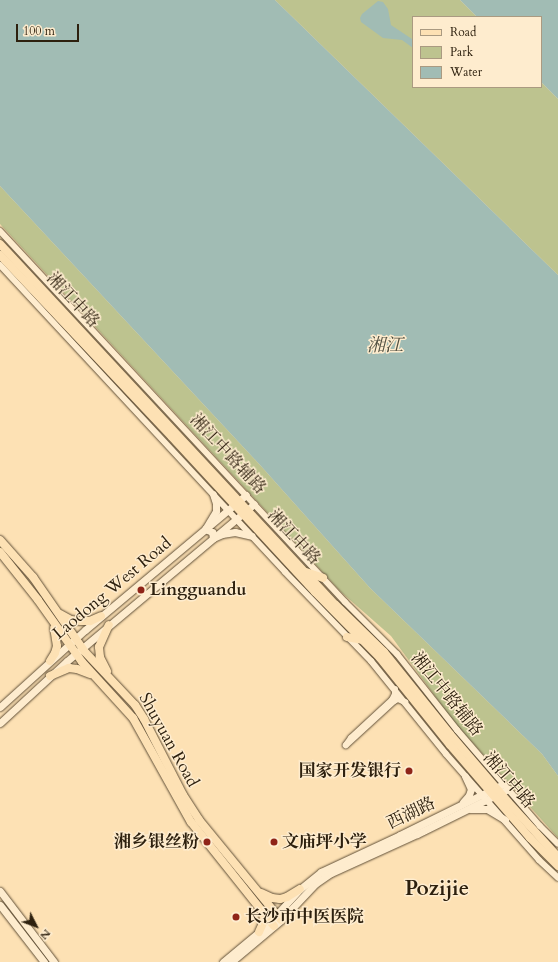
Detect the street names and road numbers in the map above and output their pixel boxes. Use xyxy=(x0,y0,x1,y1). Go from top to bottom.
street label: 湘江中路 xyxy=(42,268,104,332)
street label: 湘江中路辅路 xyxy=(186,410,270,498)
street label: 湘江中路 xyxy=(263,505,325,569)
street label: Laodong West Road xyxy=(49,533,175,643)
street label: 湘江中路辅路 xyxy=(407,648,487,740)
street label: Shuyuan Road xyxy=(135,689,203,791)
street label: 湘江中路 xyxy=(479,748,539,812)
street label: 西湖路 xyxy=(384,793,438,833)

